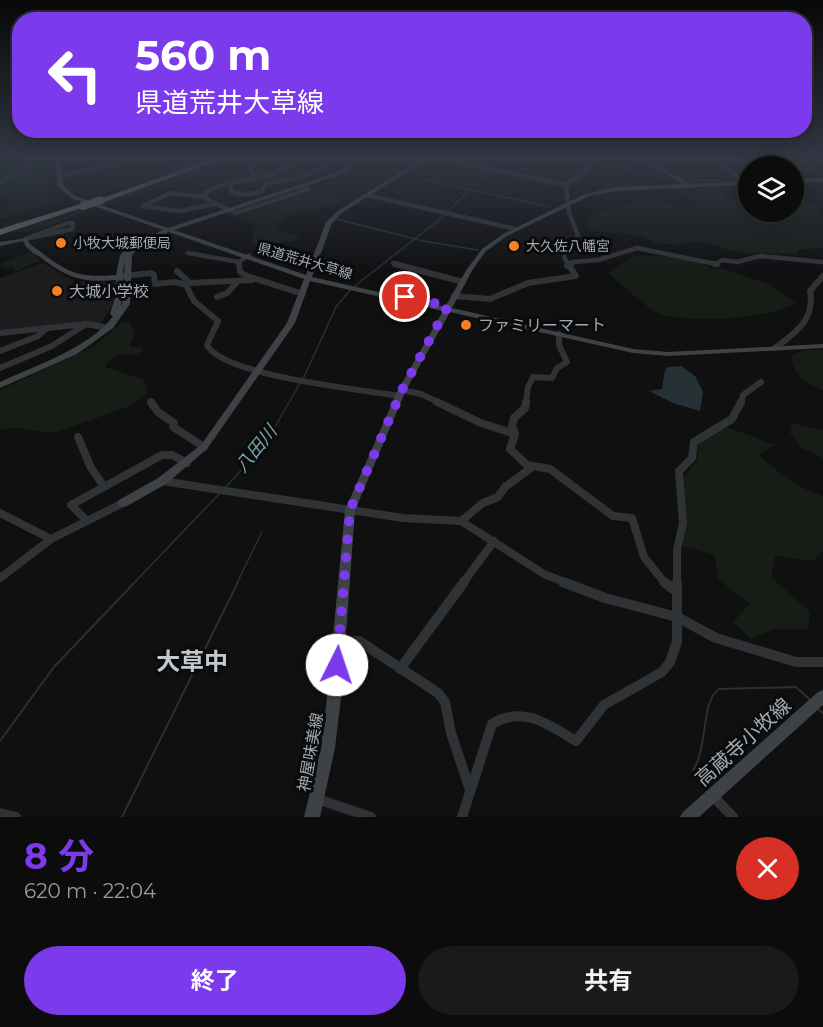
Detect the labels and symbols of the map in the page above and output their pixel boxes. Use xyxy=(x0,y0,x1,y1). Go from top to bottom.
place label: 小牧大城郵便局 xyxy=(73,234,171,252)
marker: 小牧大城郵便局 xyxy=(54,236,68,250)
place label: 大久佐八幡宮 xyxy=(526,237,610,255)
street label: 県道荒井大草線 xyxy=(255,239,355,283)
marker: 大久佐八幡宮 xyxy=(507,239,521,253)
pin xyxy=(379,271,430,322)
place label: 大城小学校 xyxy=(69,282,149,301)
marker: 大城小学校 xyxy=(50,284,64,298)
place label: ファミリーマート xyxy=(478,316,606,335)
marker: ファミリーマート xyxy=(459,318,473,332)
water label: 八田川 xyxy=(230,420,283,477)
position arrow xyxy=(305,633,369,697)
district label: 大草中 xyxy=(156,647,228,676)
street label: 高蔵寺小牧線 xyxy=(690,693,796,791)
street label: 神屋味美線 xyxy=(294,711,327,793)

